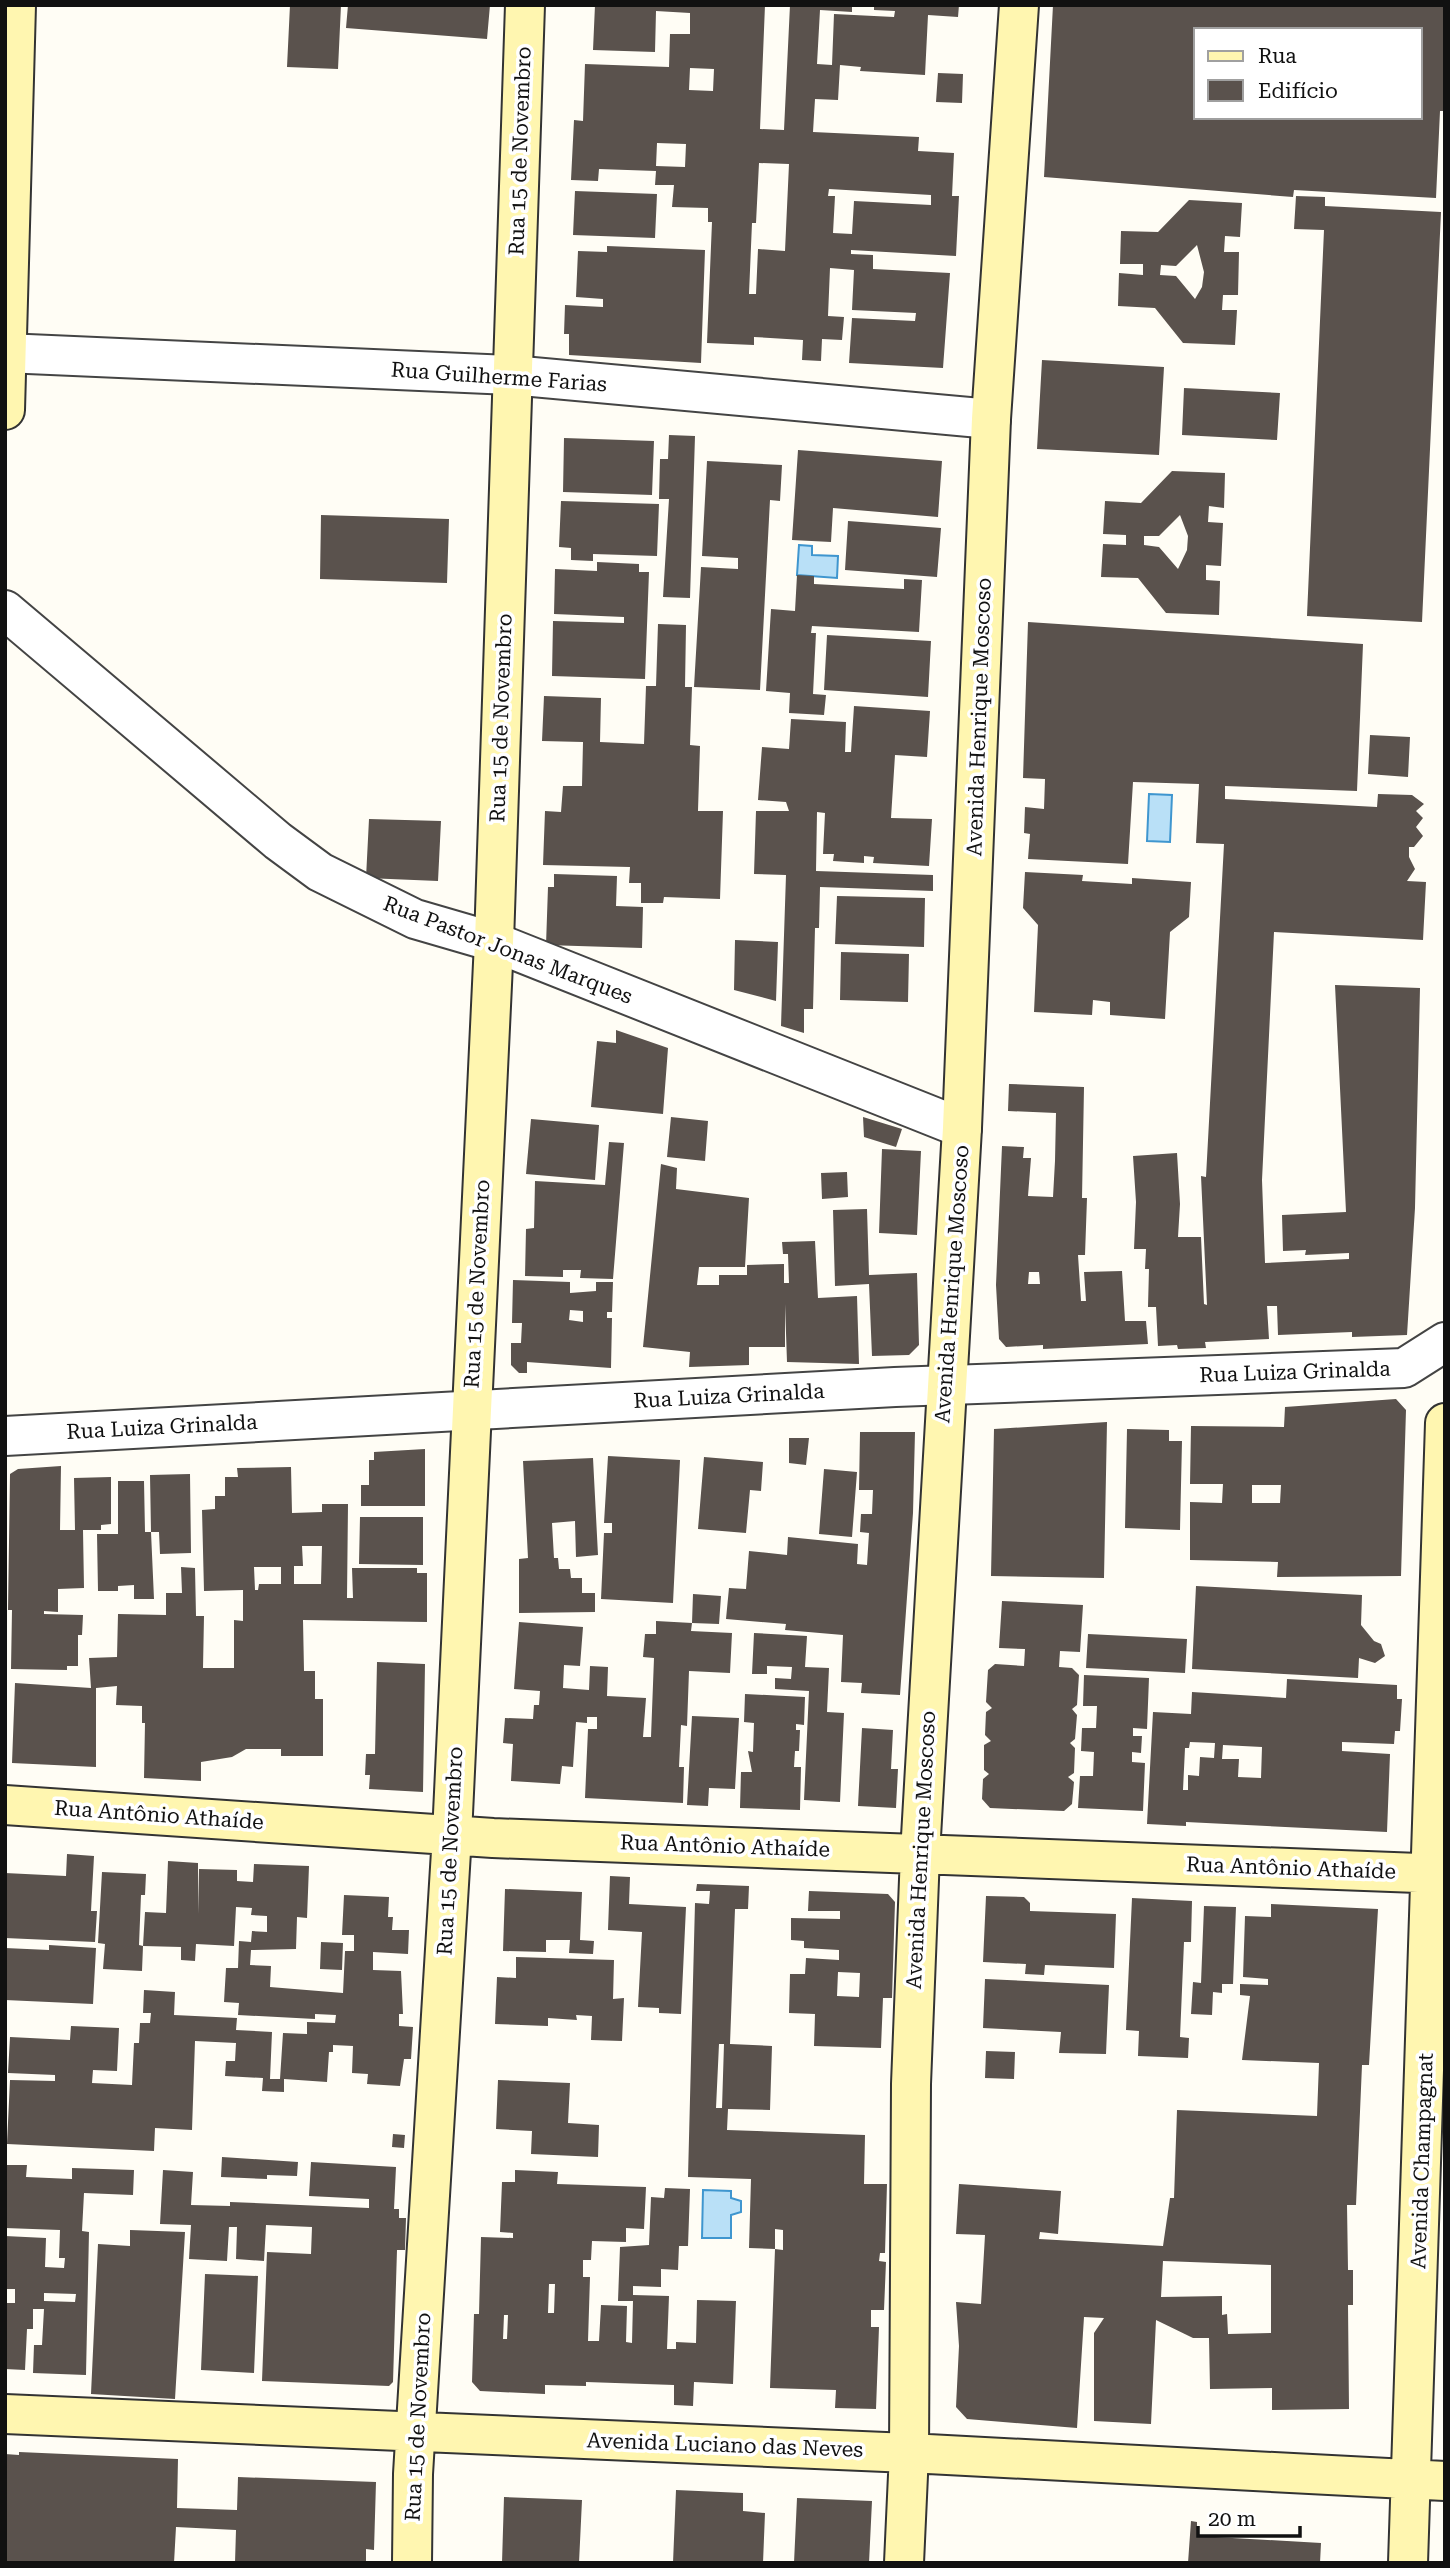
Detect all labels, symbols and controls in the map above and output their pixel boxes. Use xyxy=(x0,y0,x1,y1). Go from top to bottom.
legend xyxy=(1194,28,1422,119)
text: Rua xyxy=(1258,44,1297,68)
street label: Rua 15 de Novembro xyxy=(504,46,536,256)
text: Edifício xyxy=(1258,79,1338,103)
street label: Rua Guilherme Farias xyxy=(390,357,608,397)
street label: Avenida Henrique Moscoso xyxy=(962,577,996,857)
street label: Rua 15 de Novembro xyxy=(485,613,517,823)
street label: Rua Pastor Jonas Marques xyxy=(380,891,636,1009)
street label: Avenida Henrique Moscoso xyxy=(930,1144,974,1424)
street label: Rua 15 de Novembro xyxy=(460,1179,494,1389)
street label: Rua Luiza Grinalda xyxy=(1199,1357,1392,1387)
street label: Rua Luiza Grinalda xyxy=(633,1379,826,1413)
street label: Rua Luiza Grinalda xyxy=(66,1410,259,1444)
street label: Avenida Henrique Moscoso xyxy=(902,1710,940,1990)
street label: Rua 15 de Novembro xyxy=(433,1746,467,1956)
street label: Rua Antônio Athaíde xyxy=(53,1796,265,1834)
street label: Rua Antônio Athaíde xyxy=(620,1830,830,1862)
street label: Rua Antônio Athaíde xyxy=(1186,1852,1396,1884)
street label: Avenida Champagnat xyxy=(1406,2052,1438,2269)
street label: Rua 15 de Novembro xyxy=(401,2312,435,2522)
street label: Avenida Luciano das Neves xyxy=(586,2428,864,2462)
scale bar xyxy=(1198,2494,1300,2538)
text: 20 m xyxy=(1208,2507,1256,2531)

